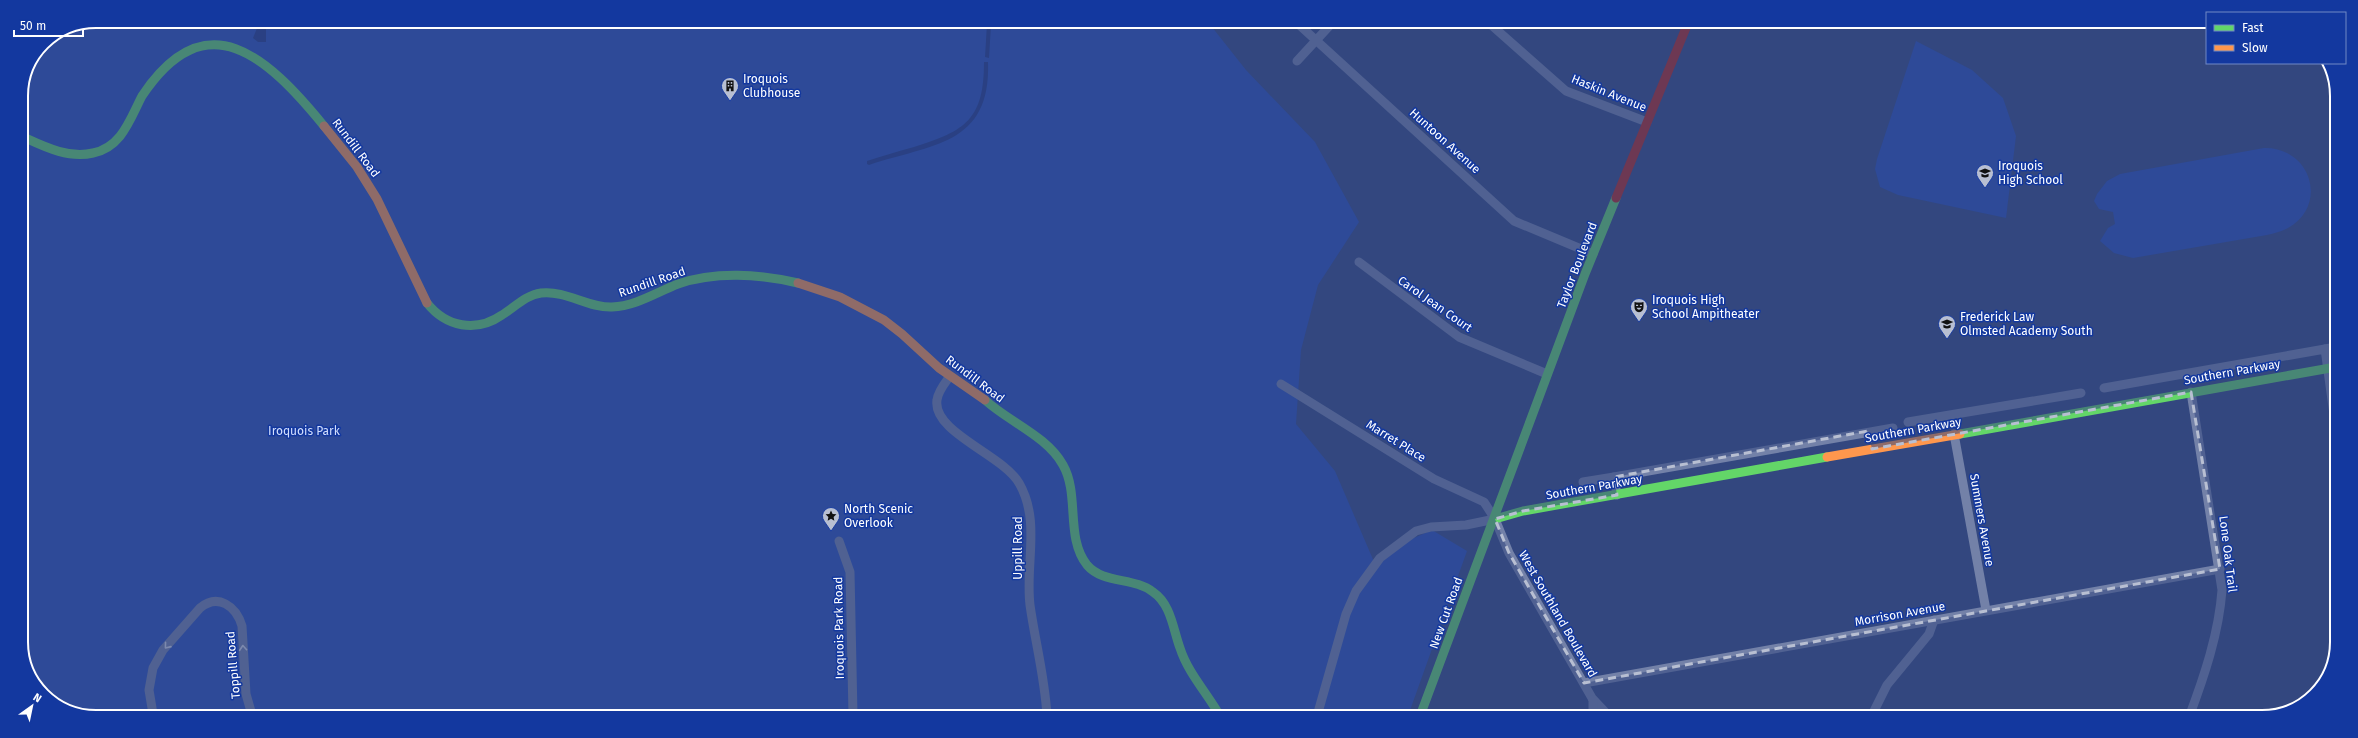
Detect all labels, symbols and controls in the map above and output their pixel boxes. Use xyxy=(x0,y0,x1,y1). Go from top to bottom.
scale bar xyxy=(14,12,83,38)
legend xyxy=(2206,12,2346,64)
text: 50 m xyxy=(20,19,46,33)
text: Fast xyxy=(2242,21,2264,35)
text: Slow xyxy=(2242,41,2268,55)
place label: Iroquois Clubhouse xyxy=(743,72,800,100)
street label: Haskin Avenue xyxy=(1569,72,1649,114)
building icon: Iroquois Clubhouse xyxy=(720,76,740,101)
street label: Huntoon Avenue xyxy=(1407,106,1483,176)
street label: Rundill Road xyxy=(329,116,383,180)
place label: Iroquois High School xyxy=(1998,159,2063,187)
school or university icon: Iroquois High School xyxy=(1975,163,1995,188)
street label: Taylor Boulevard xyxy=(1554,220,1600,310)
street label: Rundill Road xyxy=(617,264,687,300)
street label: Carol Jean Court xyxy=(1395,273,1475,335)
place label: Iroquois High School Ampitheater xyxy=(1652,293,1760,321)
theatre icon: Iroquois High School Ampitheater xyxy=(1629,297,1649,322)
place label: Frederick Law Olmsted Academy South xyxy=(1960,310,2093,338)
school or university icon: Frederick Law Olmsted Academy South xyxy=(1937,314,1957,339)
street label: Rundill Road xyxy=(943,352,1007,406)
street label: Southern Parkway xyxy=(2183,357,2281,387)
street label: Southern Parkway xyxy=(1864,415,1962,445)
street label: Marret Place xyxy=(1364,417,1428,465)
park label: Iroquois Park xyxy=(268,424,341,438)
street label: Southern Parkway xyxy=(1545,472,1643,502)
street label: Summers Avenue xyxy=(1967,473,1997,567)
place label: North Scenic Overlook xyxy=(844,502,913,530)
place icon: North Scenic Overlook xyxy=(821,506,841,531)
street label: Lone Oak Trail xyxy=(2216,515,2240,594)
street label: Uppill Road xyxy=(1011,516,1025,580)
street label: West Southland Boulevard xyxy=(1516,548,1600,680)
street label: New Cut Road xyxy=(1427,575,1465,651)
street label: Iroquois Park Road xyxy=(831,577,847,679)
street label: Morrison Avenue xyxy=(1854,599,1946,629)
street label: Toppill Road xyxy=(223,630,243,700)
one-way arrow xyxy=(164,641,171,648)
one-way arrow xyxy=(239,645,248,652)
north arrow xyxy=(12,686,52,726)
text: N xyxy=(31,691,44,705)

